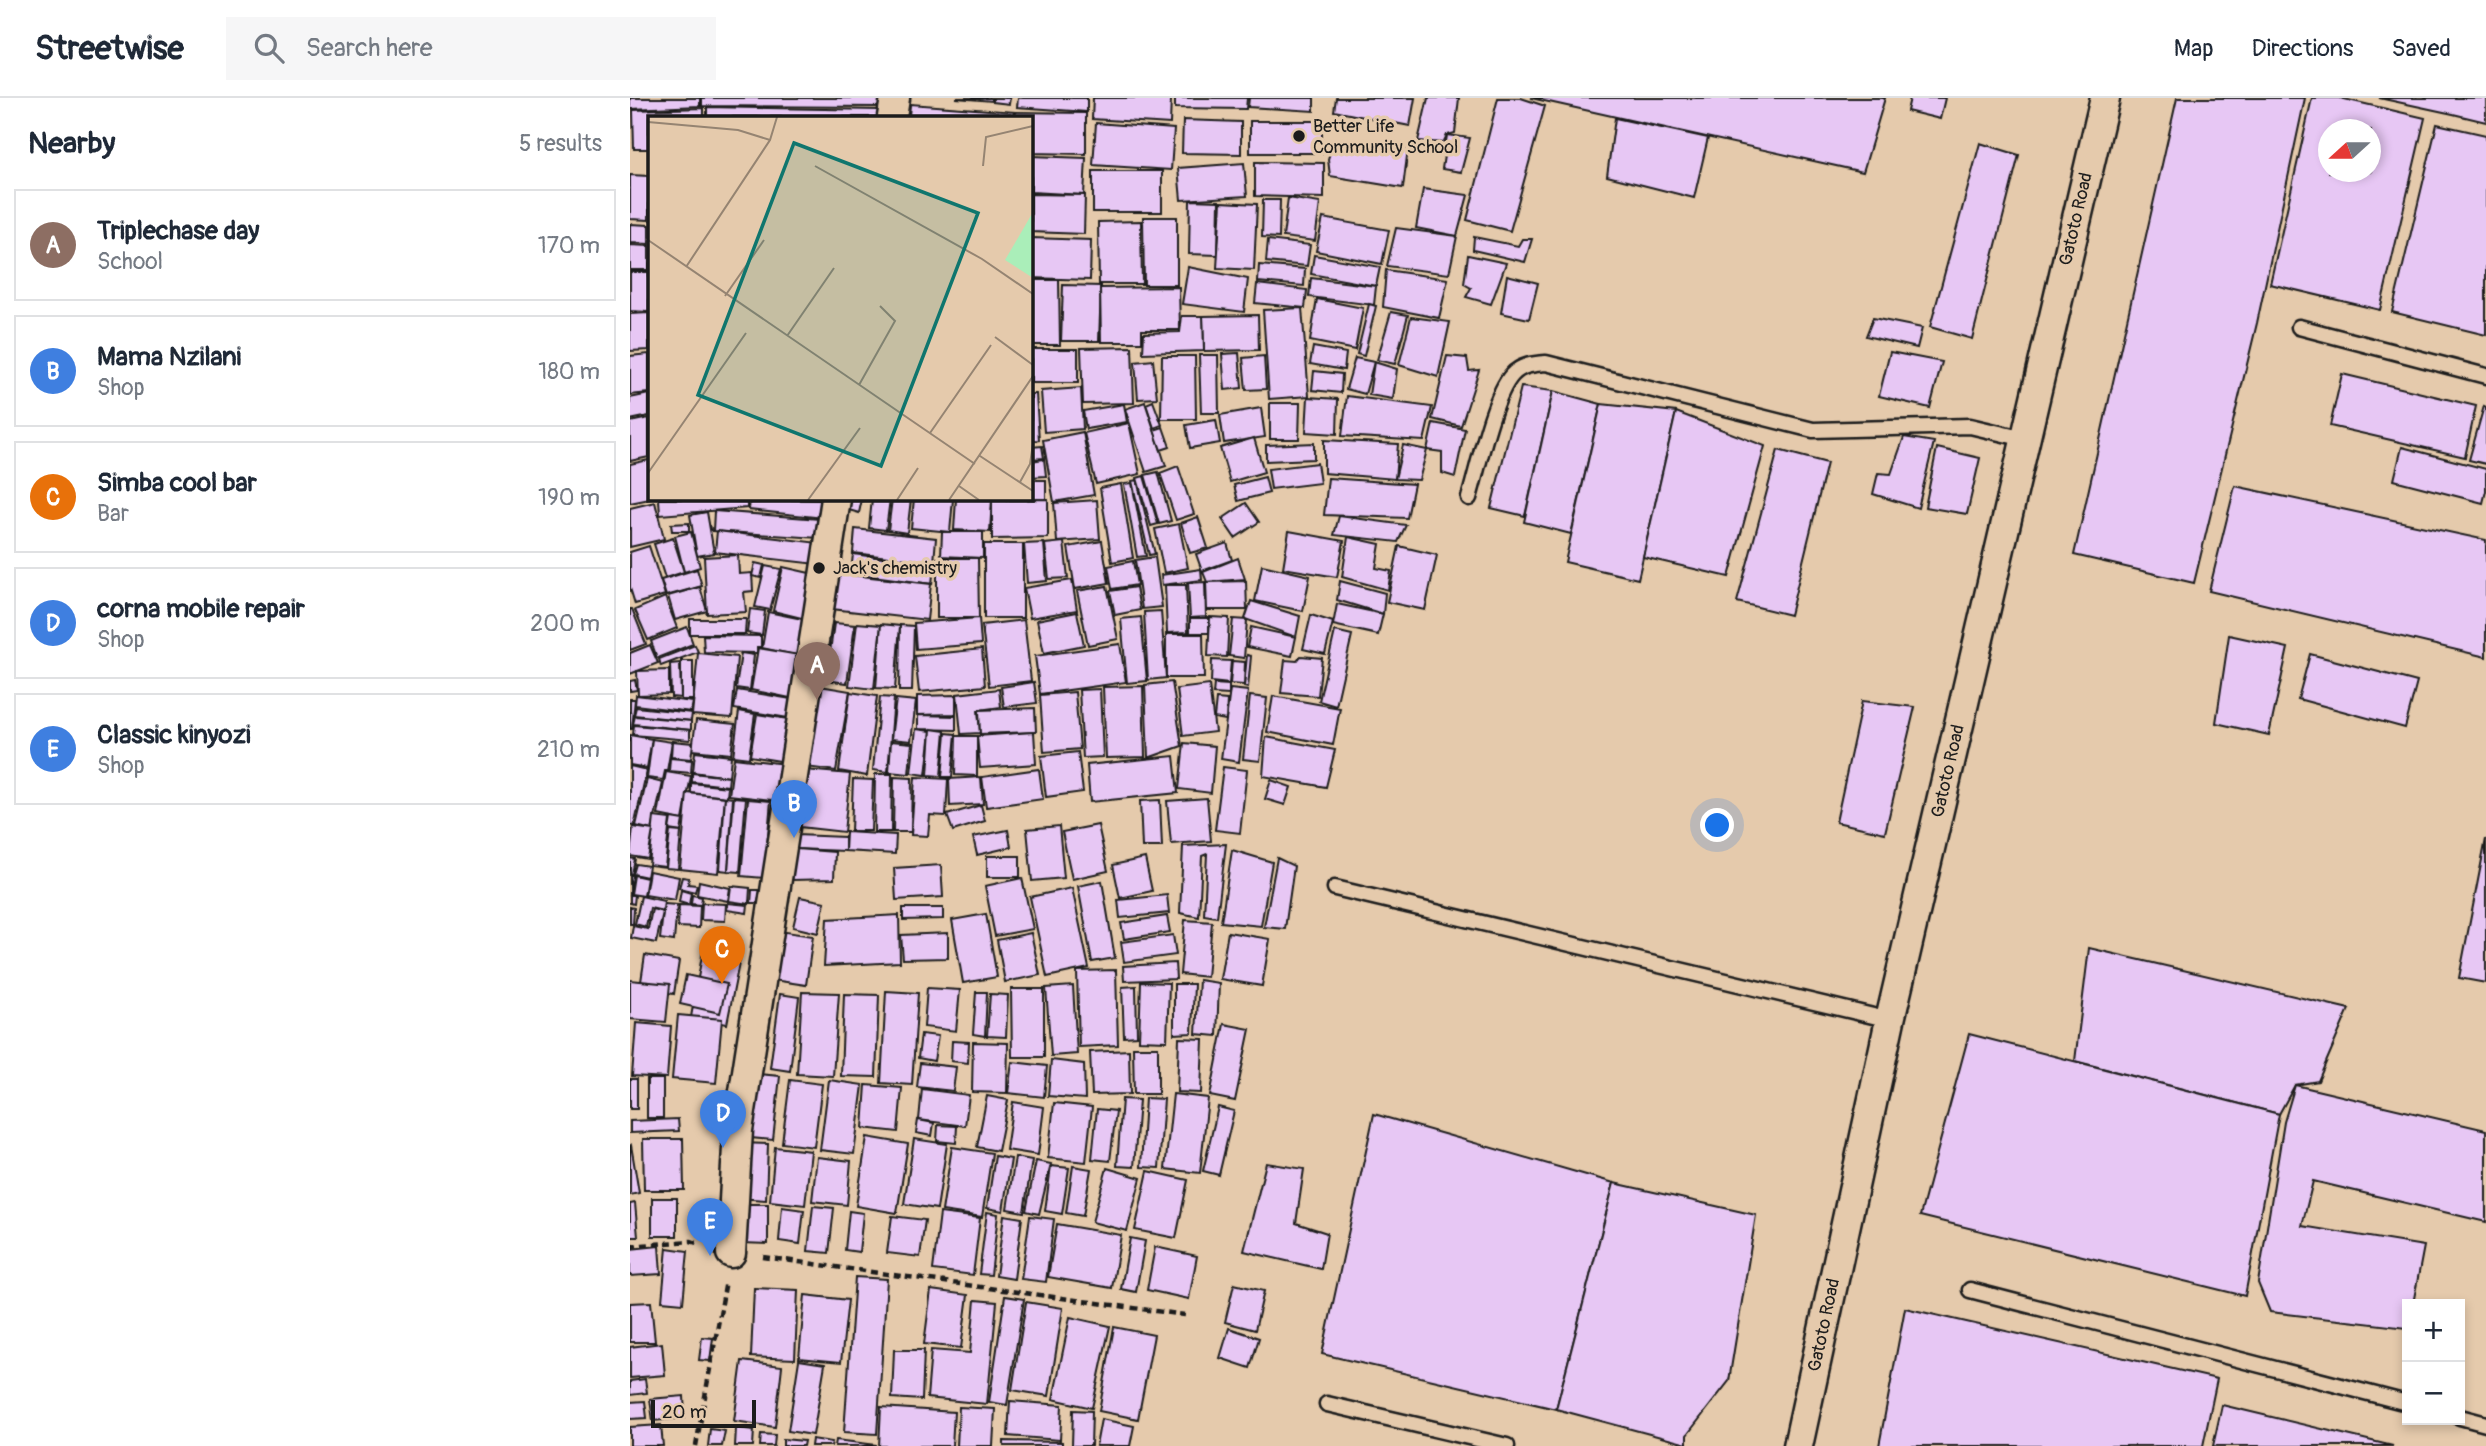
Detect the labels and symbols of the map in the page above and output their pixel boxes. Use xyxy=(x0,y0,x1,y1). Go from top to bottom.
place label: Better Life Community School xyxy=(1313,115,1458,159)
inset map xyxy=(648,116,1032,500)
north arrow xyxy=(2318,119,2381,182)
marker: Better Life Community School xyxy=(1291,128,1307,144)
street label: Gatoto Road xyxy=(2054,170,2098,268)
place label: Jack's chemistry xyxy=(833,557,957,580)
marker: Jack's chemistry xyxy=(811,560,827,576)
pin: A xyxy=(794,642,840,700)
street label: Gatoto Road xyxy=(1926,722,1970,820)
pin: B xyxy=(771,780,817,838)
your location xyxy=(1700,808,1734,842)
pin: C xyxy=(699,926,745,984)
pin: D xyxy=(700,1090,746,1148)
pin: E xyxy=(687,1198,733,1256)
street label: Gatoto Road xyxy=(1803,1276,1845,1374)
scale bar xyxy=(651,1397,756,1429)

